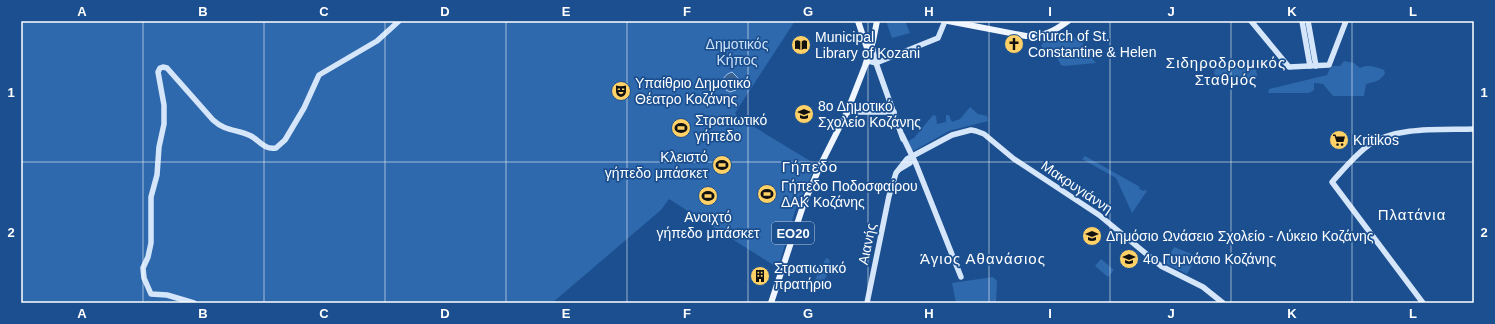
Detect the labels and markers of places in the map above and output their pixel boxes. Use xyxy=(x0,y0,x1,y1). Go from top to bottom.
place label: Church of St. Constantine & Helen xyxy=(1028,28,1156,60)
place label: Municipal Library of Kozani xyxy=(815,29,920,61)
church icon: Church of St. Constantine & Helen xyxy=(1003,33,1025,55)
library icon: Municipal Library of Kozani xyxy=(790,34,812,56)
place label: Υπαίθριο Δημοτικό Θέατρο Κοζάνης xyxy=(635,75,751,107)
theatre icon: Υπαίθριο Δημοτικό Θέατρο Κοζάνης xyxy=(610,80,632,102)
place label: 8ο Δημοτικό Σχολείο Κοζάνης xyxy=(818,98,921,130)
school or university icon: 8ο Δημοτικό Σχολείο Κοζάνης xyxy=(793,103,815,125)
place label: Στρατιωτικό γήπεδο xyxy=(695,112,767,144)
sports icon: Στρατιωτικό γήπεδο xyxy=(670,117,692,139)
supermarket icon: Kritikos xyxy=(1328,129,1350,151)
place label: Kritikos xyxy=(1353,132,1399,148)
place label: Κλειστό γήπεδο μπάσκετ xyxy=(605,149,708,181)
sports icon: Κλειστό γήπεδο μπάσκετ xyxy=(711,154,733,176)
place label: Γήπεδο Ποδοσφαίρου ΔΑΚ Κοζάνης xyxy=(781,178,918,210)
sports icon: Γήπεδο Ποδοσφαίρου ΔΑΚ Κοζάνης xyxy=(756,183,778,205)
sports icon: Ανοιχτό γήπεδο μπάσκετ xyxy=(697,185,719,207)
place label: Ανοιχτό γήπεδο μπάσκετ xyxy=(656,209,760,241)
school or university icon: Δημόσιο Ωνάσειο Σχολείο - Λύκειο Κοζάνης xyxy=(1081,225,1103,247)
place label: Δημόσιο Ωνάσειο Σχολείο - Λύκειο Κοζάνης xyxy=(1106,228,1374,244)
school or university icon: 4ο Γυμνάσιο Κοζάνης xyxy=(1118,248,1140,270)
place label: 4ο Γυμνάσιο Κοζάνης xyxy=(1143,251,1276,267)
place label: Στρατιωτικό πρατήριο xyxy=(774,260,846,292)
building icon: Στρατιωτικό πρατήριο xyxy=(749,265,771,287)

